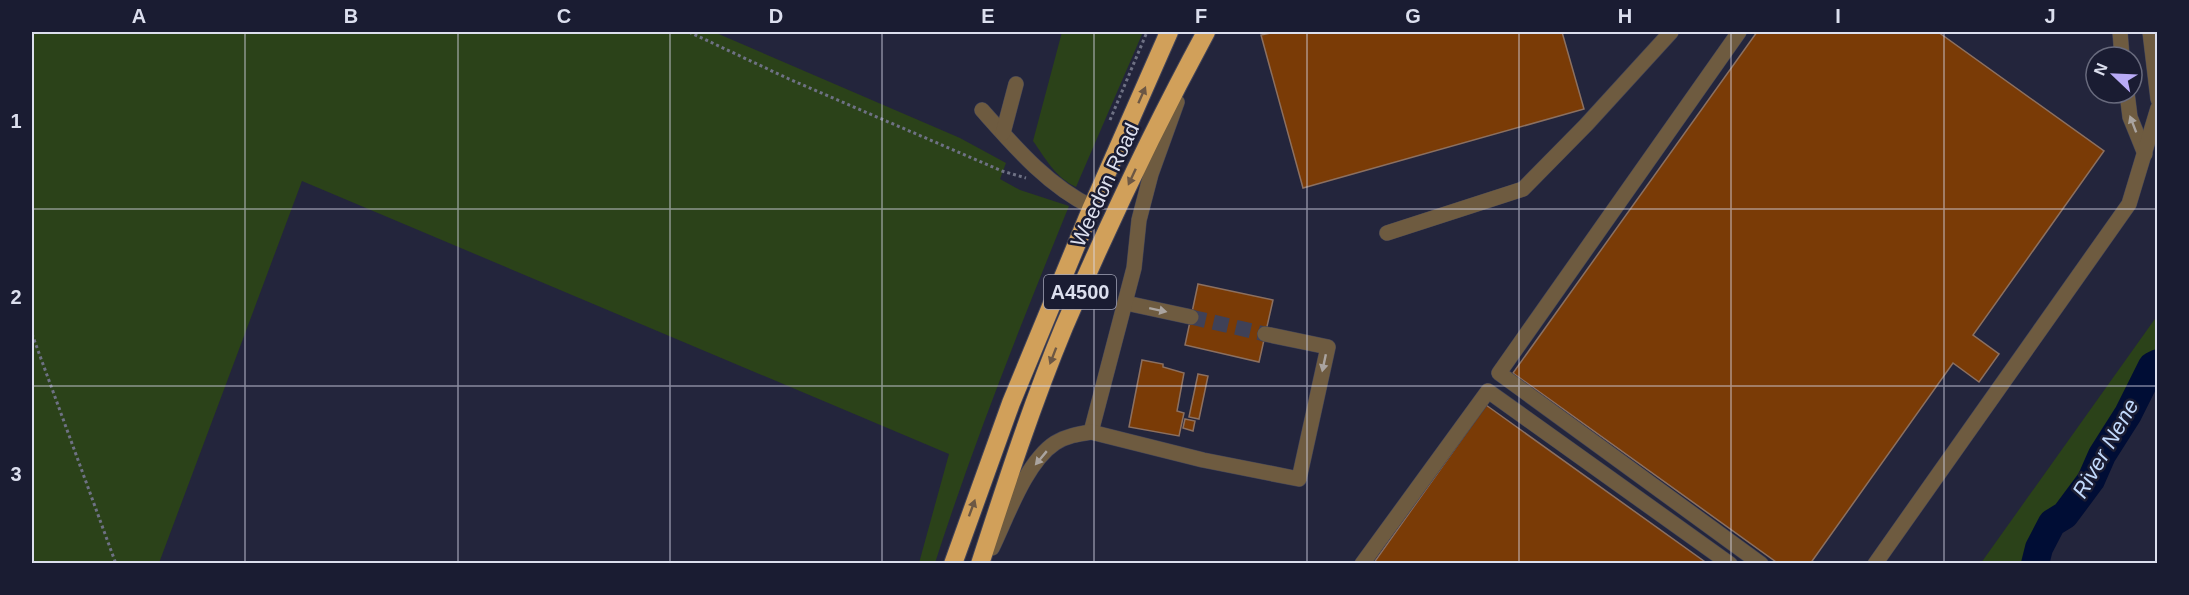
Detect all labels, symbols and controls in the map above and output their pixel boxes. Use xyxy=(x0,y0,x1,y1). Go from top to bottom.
text: A xyxy=(132,5,146,27)
text: B xyxy=(344,5,358,27)
text: C xyxy=(557,5,571,27)
text: D xyxy=(769,5,783,27)
text: E xyxy=(981,5,995,27)
text: F xyxy=(1195,5,1207,27)
text: G xyxy=(1405,5,1421,27)
text: H xyxy=(1618,5,1632,27)
text: I xyxy=(1835,5,1841,27)
text: J xyxy=(2044,5,2056,27)
north arrow xyxy=(2084,45,2144,105)
text: N xyxy=(2091,61,2111,78)
one-way arrow xyxy=(1137,86,1146,103)
text: 1 xyxy=(10,110,22,132)
one-way arrow xyxy=(2128,115,2137,133)
street label: Weedon Road xyxy=(1066,119,1143,250)
one-way arrow xyxy=(1128,169,1137,186)
road number: A4500 xyxy=(1044,275,1116,309)
text: 2 xyxy=(10,286,22,308)
one-way arrow xyxy=(1149,306,1168,315)
one-way arrow xyxy=(1048,347,1058,365)
one-way arrow xyxy=(1319,353,1328,372)
water label: River Nene xyxy=(2067,394,2144,502)
one-way arrow xyxy=(1035,450,1048,465)
text: 3 xyxy=(10,463,22,485)
one-way arrow xyxy=(968,499,978,517)

